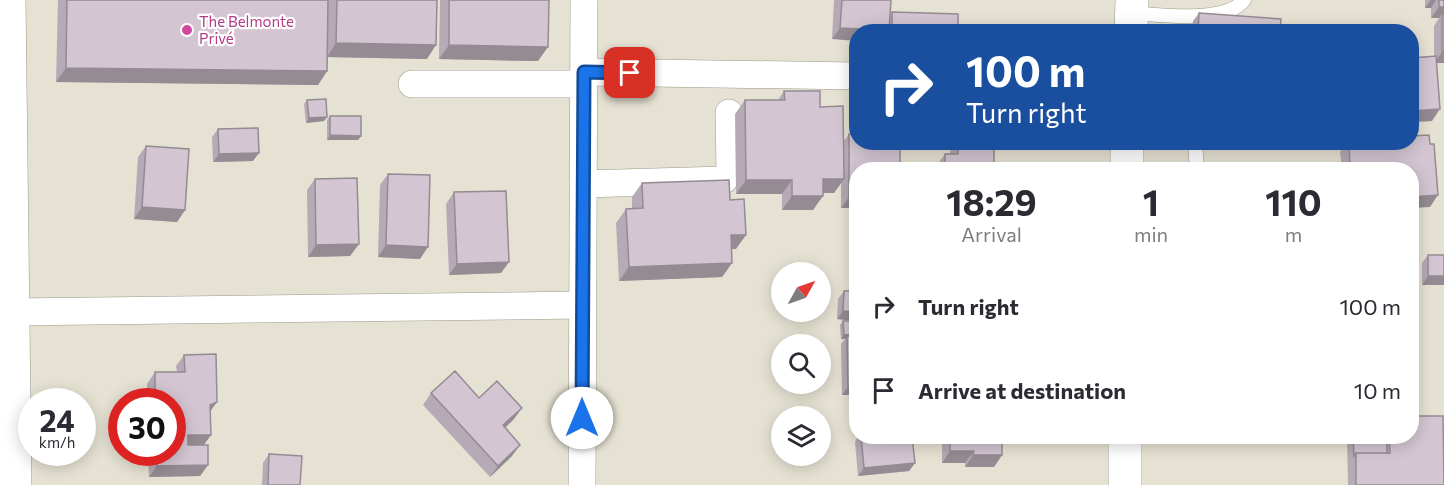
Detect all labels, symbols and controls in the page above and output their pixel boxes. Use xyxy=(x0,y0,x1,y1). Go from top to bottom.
place label: The Belmonte Privé xyxy=(199,12,294,47)
marker: The Belmonte Privé xyxy=(180,23,194,37)
text: 100 m xyxy=(966,44,1086,96)
pin xyxy=(604,47,655,98)
icon: right xyxy=(867,48,945,126)
icon: arrive xyxy=(613,56,646,89)
text: Turn right xyxy=(966,96,1086,129)
text: 18:29 xyxy=(946,179,1037,223)
text: 1 xyxy=(1143,179,1159,223)
text: 110 xyxy=(1265,179,1322,223)
text: Arrival xyxy=(961,222,1022,246)
text: min xyxy=(1134,222,1168,246)
text: m xyxy=(1285,222,1302,246)
north arrow xyxy=(771,262,831,322)
map controls xyxy=(771,262,831,466)
icon: right xyxy=(867,290,900,323)
text: Turn right xyxy=(918,293,1019,320)
text: 100 m xyxy=(1339,293,1401,320)
button: search xyxy=(771,334,831,394)
icon: arrive xyxy=(867,374,900,407)
text: Arrive at destination xyxy=(918,377,1126,404)
text: 10 m xyxy=(1354,377,1401,404)
position arrow xyxy=(550,386,614,450)
speed limit sign: 30 xyxy=(108,388,186,466)
text: 24 xyxy=(39,401,75,438)
button: layers xyxy=(771,406,831,466)
text: km/h xyxy=(39,433,75,451)

